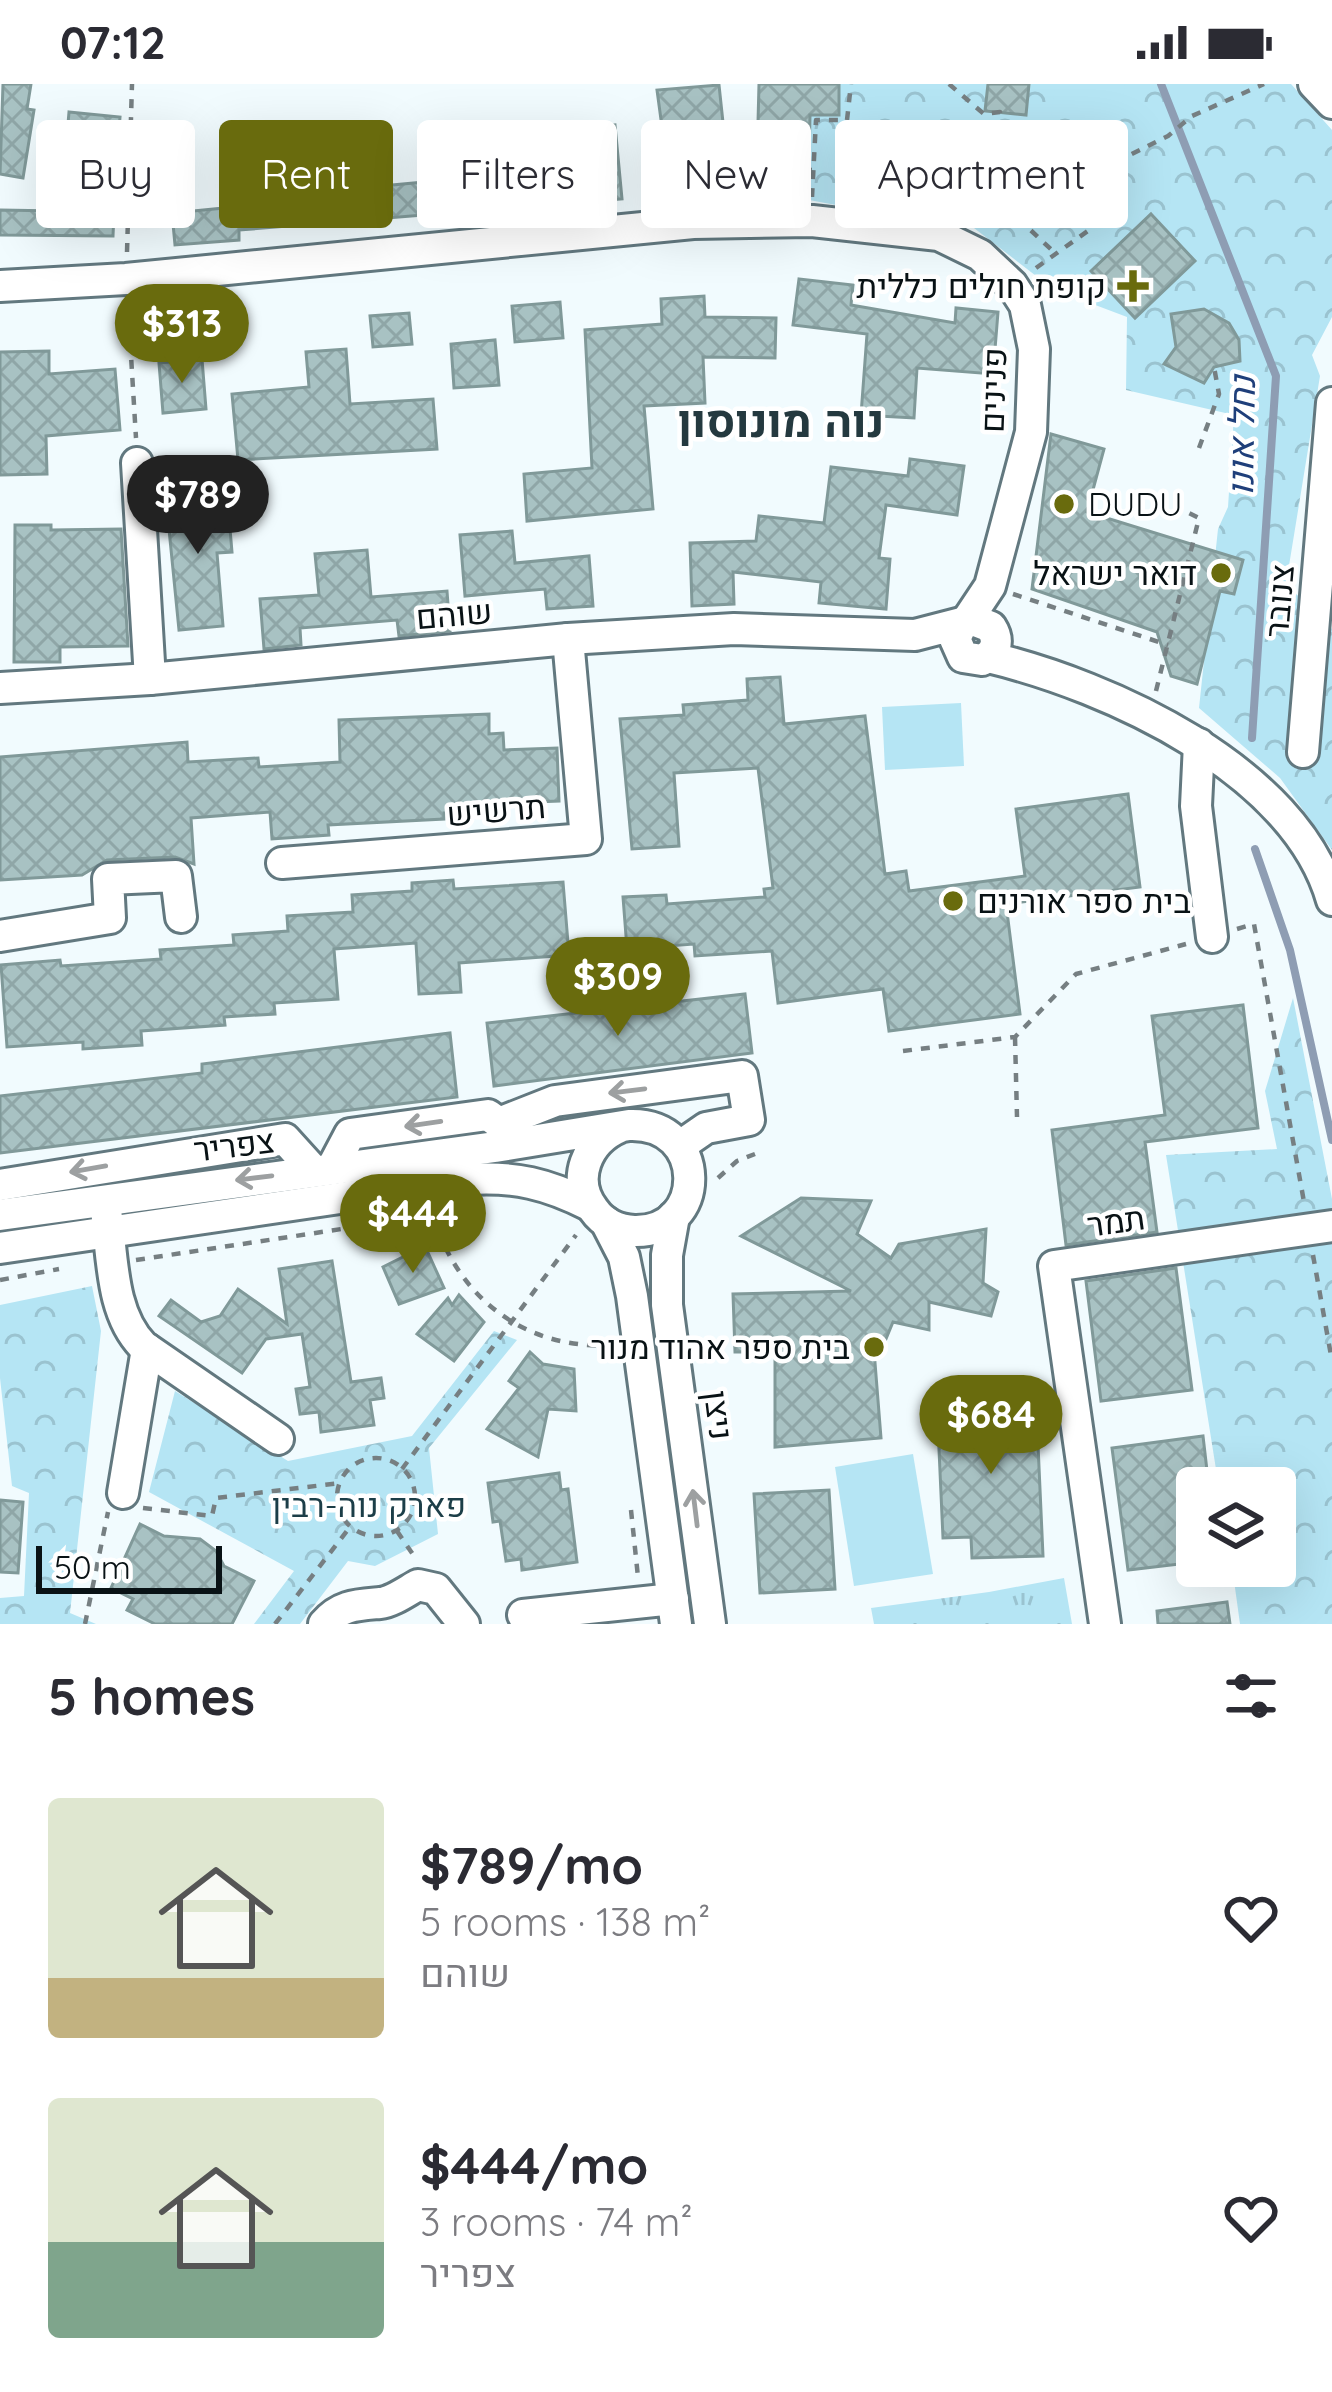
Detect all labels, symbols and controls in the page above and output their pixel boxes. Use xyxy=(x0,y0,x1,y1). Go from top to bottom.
text: 07:12 xyxy=(60,14,166,70)
chip: Buy xyxy=(36,120,195,228)
chip: Rent xyxy=(219,120,393,228)
chip: Filters xyxy=(417,120,617,228)
chip: New xyxy=(641,120,811,228)
chip: Apartment xyxy=(835,120,1128,228)
place label: קופת חולים כללית xyxy=(857,265,1106,306)
marker: קופת חולים כללית xyxy=(1117,270,1149,302)
pin: $313 xyxy=(111,284,253,386)
text: $313 xyxy=(142,298,222,347)
street label: פנינים xyxy=(971,347,1014,433)
water label: נחל אונו xyxy=(1217,372,1264,497)
district label: נוה מונוסון xyxy=(678,392,884,448)
pin: $789 xyxy=(127,455,269,557)
text: $789 xyxy=(154,469,242,518)
place label: DUDU xyxy=(1088,483,1183,524)
marker: DUDU xyxy=(1051,491,1077,517)
place label: דואר ישראל xyxy=(1033,552,1197,593)
marker: דואר ישראל xyxy=(1208,560,1234,586)
street label: צנובר xyxy=(1255,563,1302,639)
street label: שוהם xyxy=(414,590,494,637)
street label: תרשיש xyxy=(445,785,547,834)
place label: בית ספר אורנים xyxy=(977,880,1191,921)
marker: בית ספר אורנים xyxy=(940,888,966,914)
pin: $309 xyxy=(547,937,689,1039)
text: $309 xyxy=(573,951,663,1000)
one-way arrow xyxy=(609,1081,648,1103)
one-way arrow xyxy=(404,1113,443,1136)
street label: צפריר xyxy=(191,1119,277,1170)
one-way arrow xyxy=(69,1159,108,1181)
one-way arrow xyxy=(236,1168,275,1190)
pin: $444 xyxy=(342,1174,484,1276)
text: $444 xyxy=(367,1188,459,1237)
street label: תמר xyxy=(1084,1196,1147,1245)
place label: בית ספר אהוד מנור xyxy=(591,1326,850,1367)
marker: בית ספר אהוד מנור xyxy=(861,1334,887,1360)
pin: $684 xyxy=(920,1375,1062,1477)
street label: ניצן xyxy=(696,1388,743,1442)
text: $684 xyxy=(946,1389,1036,1438)
map controls xyxy=(1176,1467,1296,1587)
button: layers xyxy=(1176,1467,1296,1587)
park label: פארק נוה-רבין xyxy=(272,1484,466,1525)
one-way arrow xyxy=(683,1489,706,1528)
scale bar xyxy=(36,1540,222,1593)
text: 50 m xyxy=(54,1546,131,1587)
icon: filters xyxy=(1218,1663,1284,1729)
text: 5 homes xyxy=(48,1664,255,1728)
text: $789/mo xyxy=(420,1833,643,1897)
icon: home xyxy=(144,1846,288,1990)
icon: heart xyxy=(1218,1885,1284,1951)
text: 5 rooms · 138 m² xyxy=(420,1897,710,1946)
text: שוהם xyxy=(420,1948,510,1997)
text: $444/mo xyxy=(420,2133,648,2197)
icon: home xyxy=(144,2146,288,2290)
icon: heart xyxy=(1218,2185,1284,2251)
text: 3 rooms · 74 m² xyxy=(420,2197,693,2246)
text: צפריר xyxy=(420,2248,516,2297)

